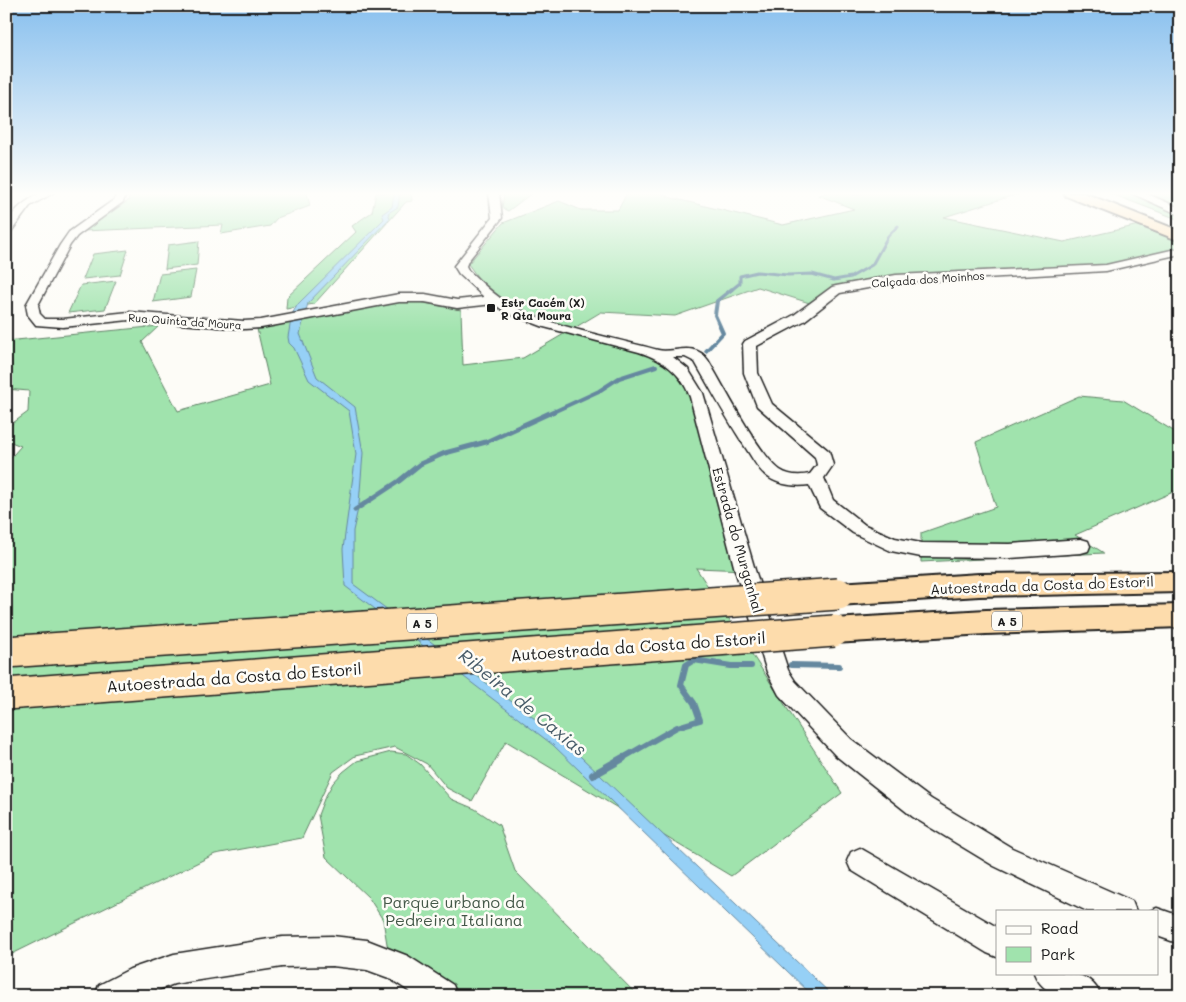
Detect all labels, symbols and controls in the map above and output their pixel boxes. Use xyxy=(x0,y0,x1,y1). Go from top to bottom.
street label: Calçada dos Moinhos xyxy=(871,268,985,290)
place label: Estr Cacém (X) R Qta Moura xyxy=(501,295,585,323)
marker: Estr Cacém (X) R Qta Moura xyxy=(485,302,497,314)
street label: Rua Quinta da Moura xyxy=(128,310,242,332)
street label: Estrada do Murganhal xyxy=(708,465,768,615)
street label: Autoestrada da Costa do Estoril xyxy=(930,572,1154,598)
road number: A 5 xyxy=(992,612,1022,630)
road number: A 5 xyxy=(407,614,437,632)
street label: Autoestrada da Costa do Estoril xyxy=(510,627,766,665)
water label: Ribeira de Caxias xyxy=(454,643,592,761)
street label: Autoestrada da Costa do Estoril xyxy=(106,658,362,696)
park label: Parque urbano da Pedreira Italiana xyxy=(383,891,525,930)
legend xyxy=(996,910,1158,974)
text: Road xyxy=(1041,918,1078,938)
text: Park xyxy=(1041,944,1075,964)

